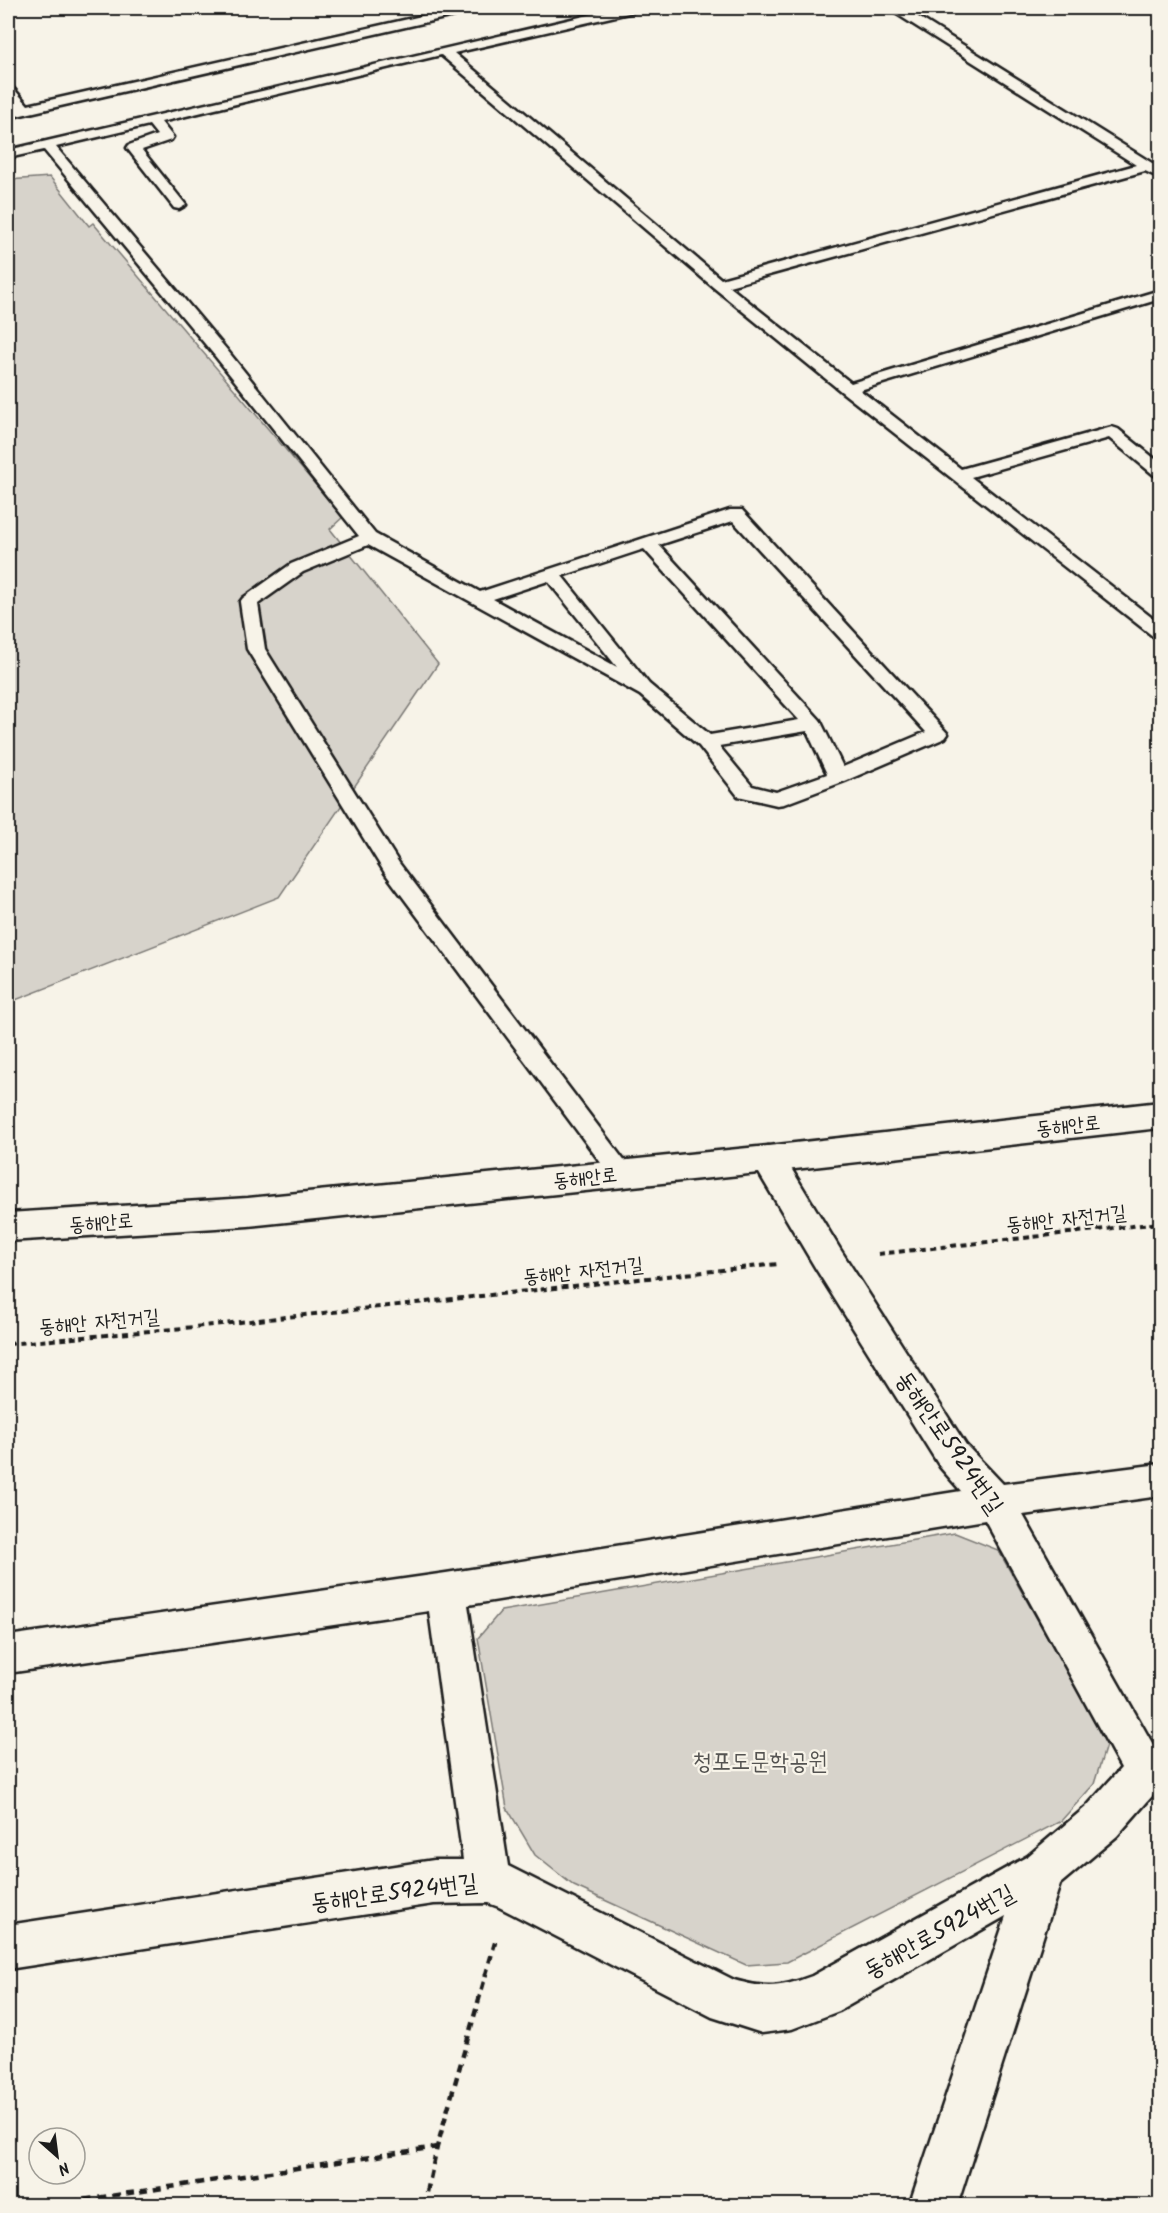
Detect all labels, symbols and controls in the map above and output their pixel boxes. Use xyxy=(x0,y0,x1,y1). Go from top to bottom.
street label: 동해안로 xyxy=(1035,1108,1102,1146)
street label: 동해안로 xyxy=(552,1160,619,1198)
street label: 동해안 자전거길 xyxy=(1005,1198,1128,1242)
street label: 동해안로 xyxy=(68,1206,134,1242)
street label: 동해안 자전거길 xyxy=(522,1250,645,1294)
street label: 동해안 자전거길 xyxy=(38,1302,161,1344)
street label: 동해안로5924번길 xyxy=(885,1363,1013,1523)
park label: 청포도문학공원 xyxy=(692,1743,828,1782)
street label: 동해안로5924번길 xyxy=(309,1864,480,1923)
street label: 동해안로5924번길 xyxy=(857,1875,1022,1990)
north arrow xyxy=(27,2126,87,2186)
text: N xyxy=(53,2155,74,2181)

